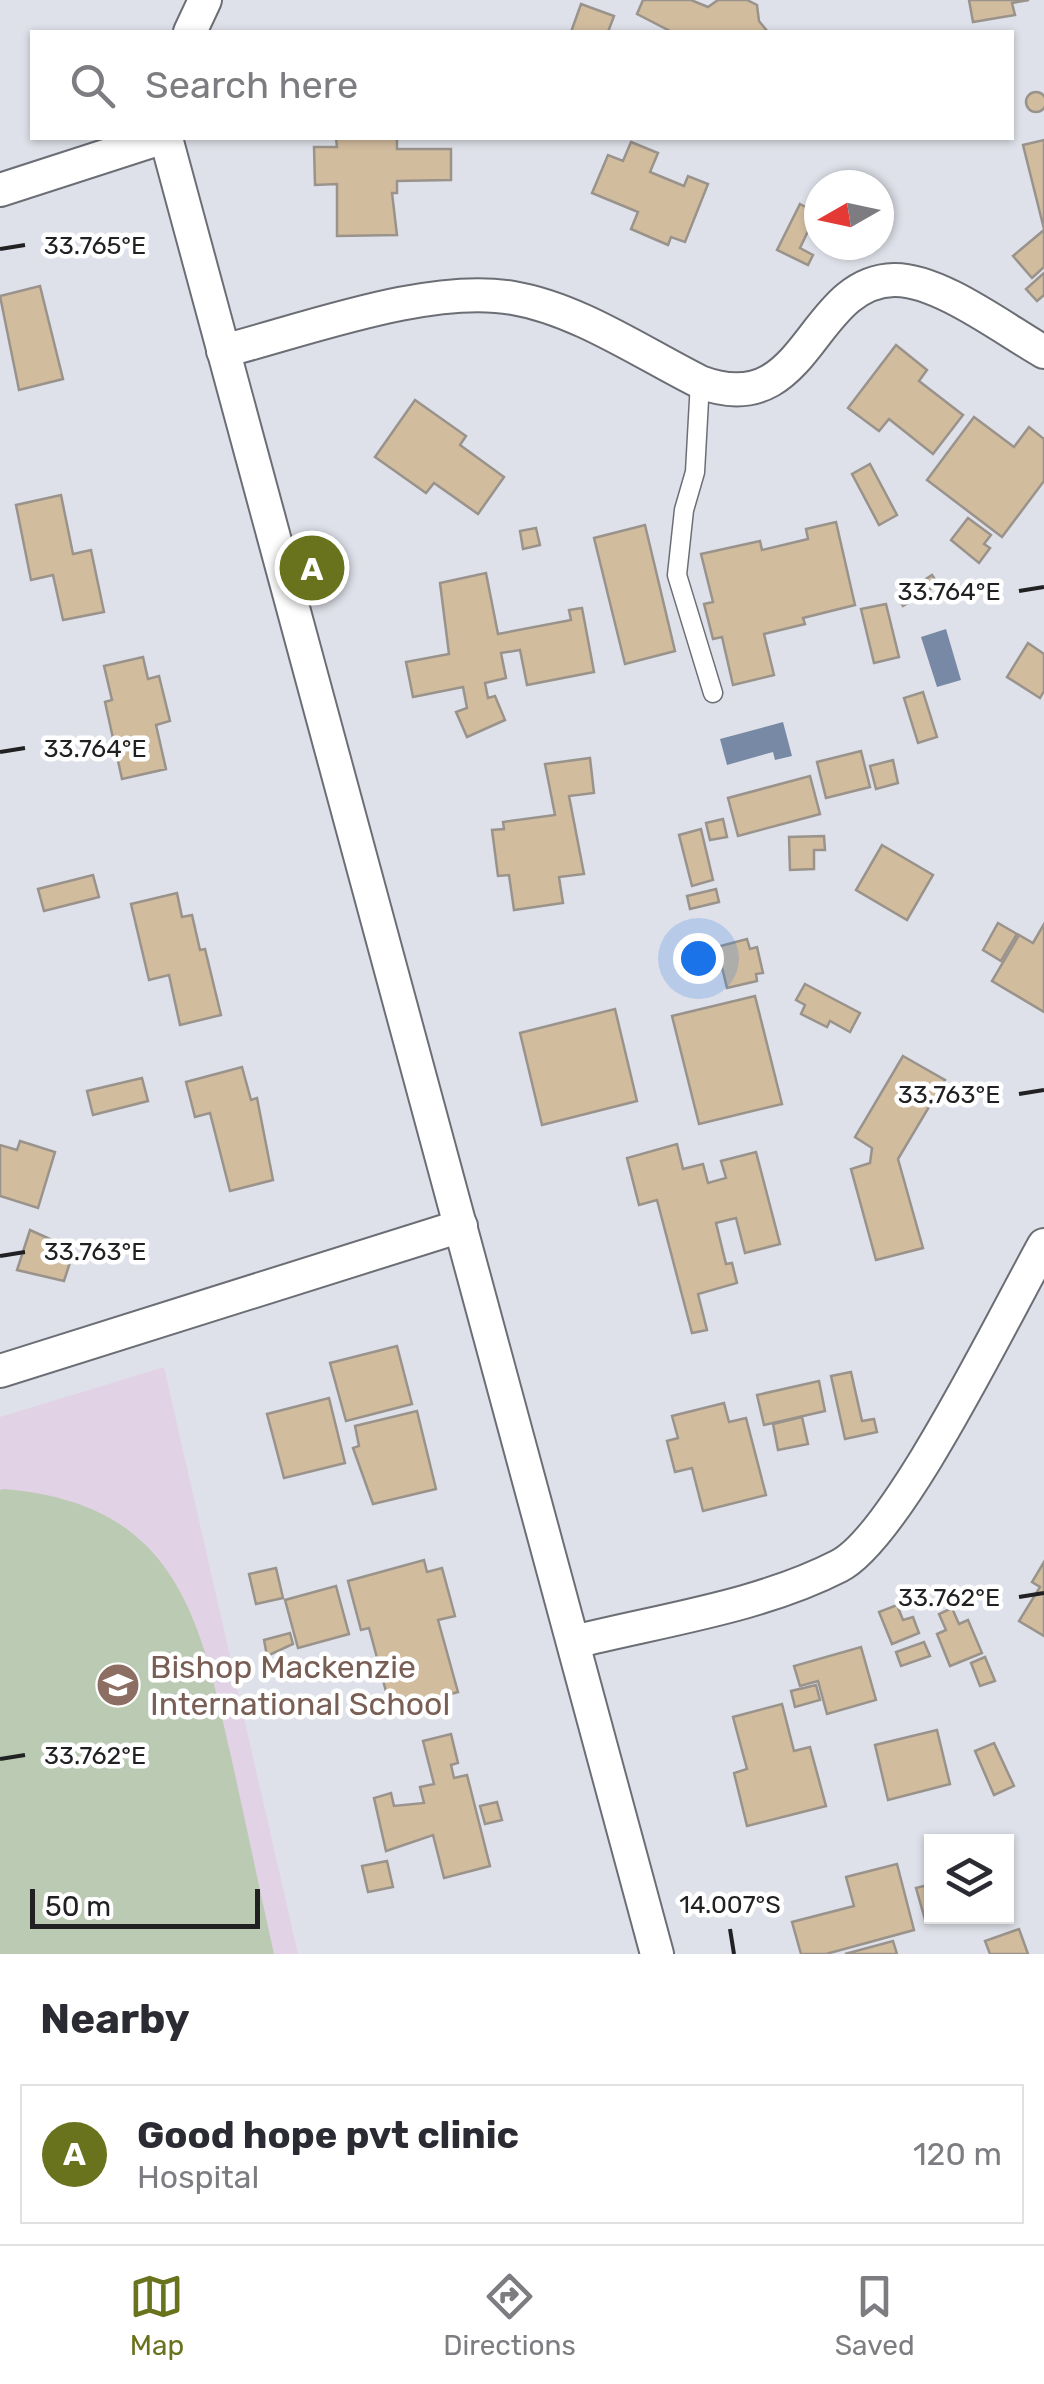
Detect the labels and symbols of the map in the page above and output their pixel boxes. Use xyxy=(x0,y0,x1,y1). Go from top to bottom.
north arrow xyxy=(804,170,894,260)
text: 33.765°E xyxy=(44,231,146,260)
pin: A xyxy=(280,530,344,606)
text: 33.764°E xyxy=(897,577,1001,606)
text: 33.764°E xyxy=(43,734,147,763)
your location xyxy=(673,933,724,984)
text: 33.763°E xyxy=(898,1080,1000,1109)
text: 33.763°E xyxy=(44,1237,146,1266)
text: 33.762°E xyxy=(898,1583,1000,1612)
place label: Bishop Mackenzie International School xyxy=(150,1648,450,1723)
school or university icon: Bishop Mackenzie International School xyxy=(95,1662,141,1708)
text: 33.762°E xyxy=(44,1741,146,1770)
scale bar xyxy=(30,1884,260,1928)
text: 14.007°S xyxy=(679,1890,781,1919)

